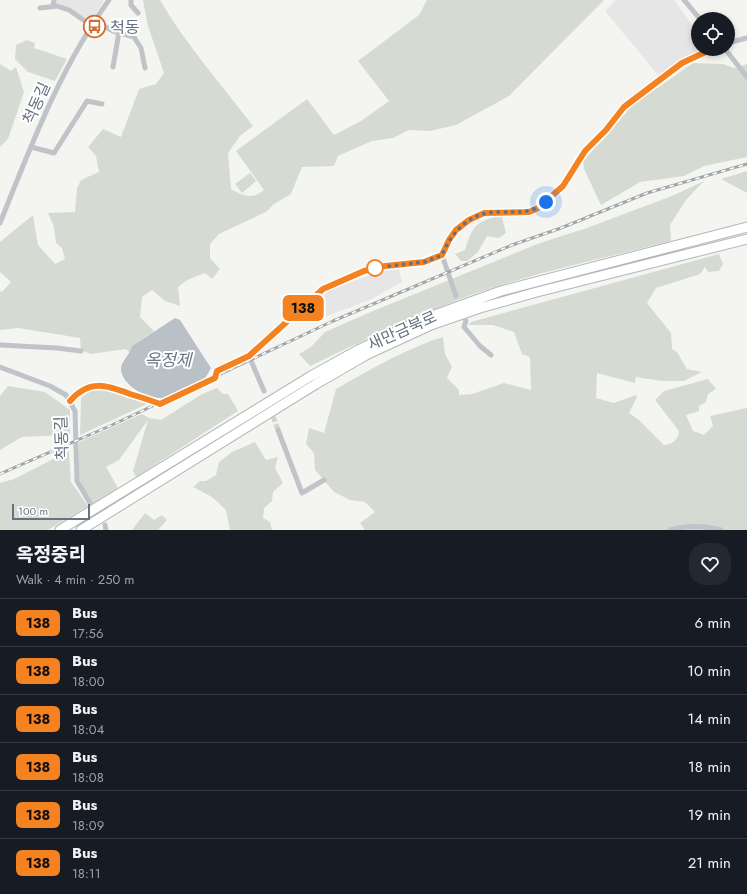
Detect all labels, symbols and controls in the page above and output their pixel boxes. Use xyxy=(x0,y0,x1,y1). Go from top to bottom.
map controls xyxy=(691,12,735,56)
button: locate xyxy=(691,12,735,56)
bus stop icon: 척동 xyxy=(82,14,108,40)
place label: 척동 xyxy=(110,16,140,39)
street label: 척동길 xyxy=(17,78,56,128)
your location xyxy=(536,192,556,212)
unlabelled marker xyxy=(366,259,384,277)
line badge: 138 xyxy=(280,295,326,321)
text: 138 xyxy=(291,298,315,318)
street label: 새만금북로 xyxy=(364,305,441,356)
water label: 옥정제 xyxy=(145,348,194,372)
street label: 척동길 xyxy=(49,416,74,460)
scale bar xyxy=(12,502,90,521)
text: 100 m xyxy=(18,503,48,519)
text: 옥정중리 xyxy=(16,541,86,568)
button: heart xyxy=(689,543,731,585)
text: Walk · 4 min · 250 m xyxy=(16,570,134,589)
text: Bus xyxy=(72,602,97,624)
text: 6 min xyxy=(694,612,731,634)
text: 138 xyxy=(26,613,50,633)
text: 17:56 xyxy=(72,624,103,643)
text: Bus xyxy=(72,650,97,672)
text: 10 min xyxy=(687,660,731,682)
text: 138 xyxy=(26,661,50,681)
text: 18:00 xyxy=(72,672,104,691)
text: Bus xyxy=(72,698,97,720)
text: 14 min xyxy=(688,708,731,730)
text: 138 xyxy=(26,709,50,729)
text: 18:04 xyxy=(72,720,104,739)
text: Bus xyxy=(72,746,97,768)
text: 18 min xyxy=(688,756,731,778)
text: 138 xyxy=(26,757,50,777)
text: 18:08 xyxy=(72,768,104,787)
text: Bus xyxy=(72,794,97,816)
text: 19 min xyxy=(688,804,731,826)
text: 138 xyxy=(26,805,50,825)
text: 18:09 xyxy=(72,816,104,835)
text: Bus xyxy=(72,842,97,864)
text: 21 min xyxy=(688,852,731,874)
text: 138 xyxy=(26,853,50,873)
text: 18:11 xyxy=(72,864,101,883)

